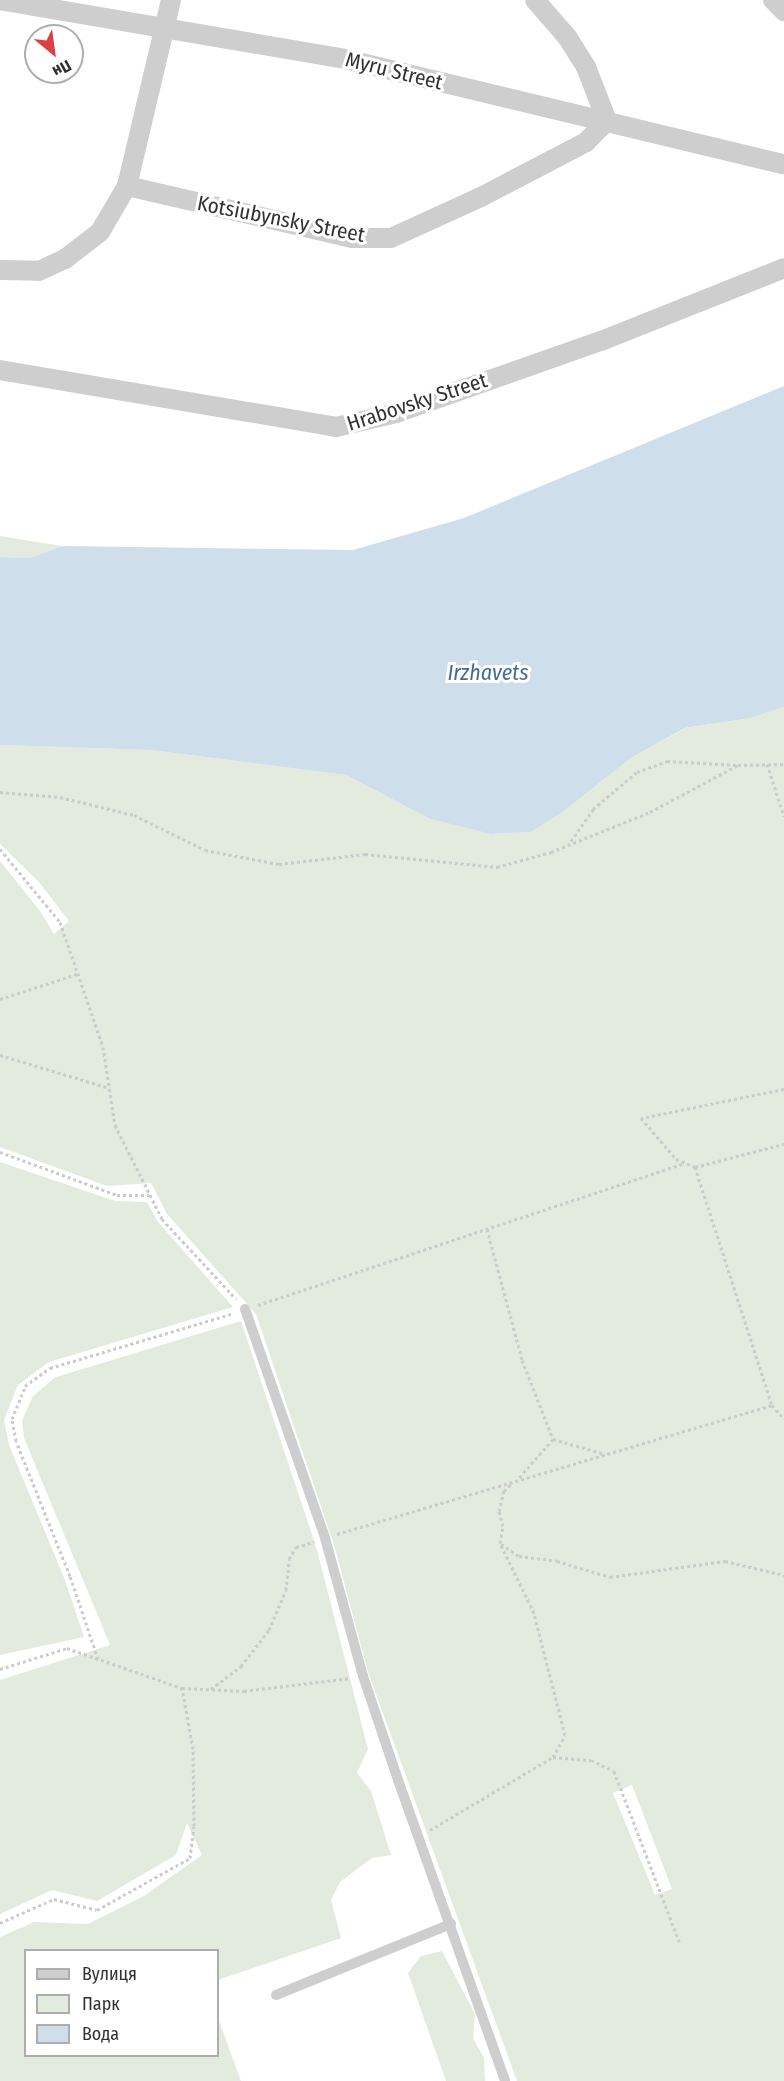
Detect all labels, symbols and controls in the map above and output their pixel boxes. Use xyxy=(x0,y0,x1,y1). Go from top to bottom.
north arrow xyxy=(24,24,84,84)
street label: Myru Street xyxy=(343,47,445,95)
text: Пн xyxy=(49,56,75,81)
street label: Kotsiubynsky Street xyxy=(195,190,367,248)
street label: Hrabovsky Street xyxy=(344,368,490,436)
water label: Irzhavets xyxy=(447,660,529,686)
legend xyxy=(24,1949,219,2057)
text: Вулиця xyxy=(82,1963,137,1985)
text: Парк xyxy=(82,1993,120,2015)
text: Вода xyxy=(82,2023,119,2045)

